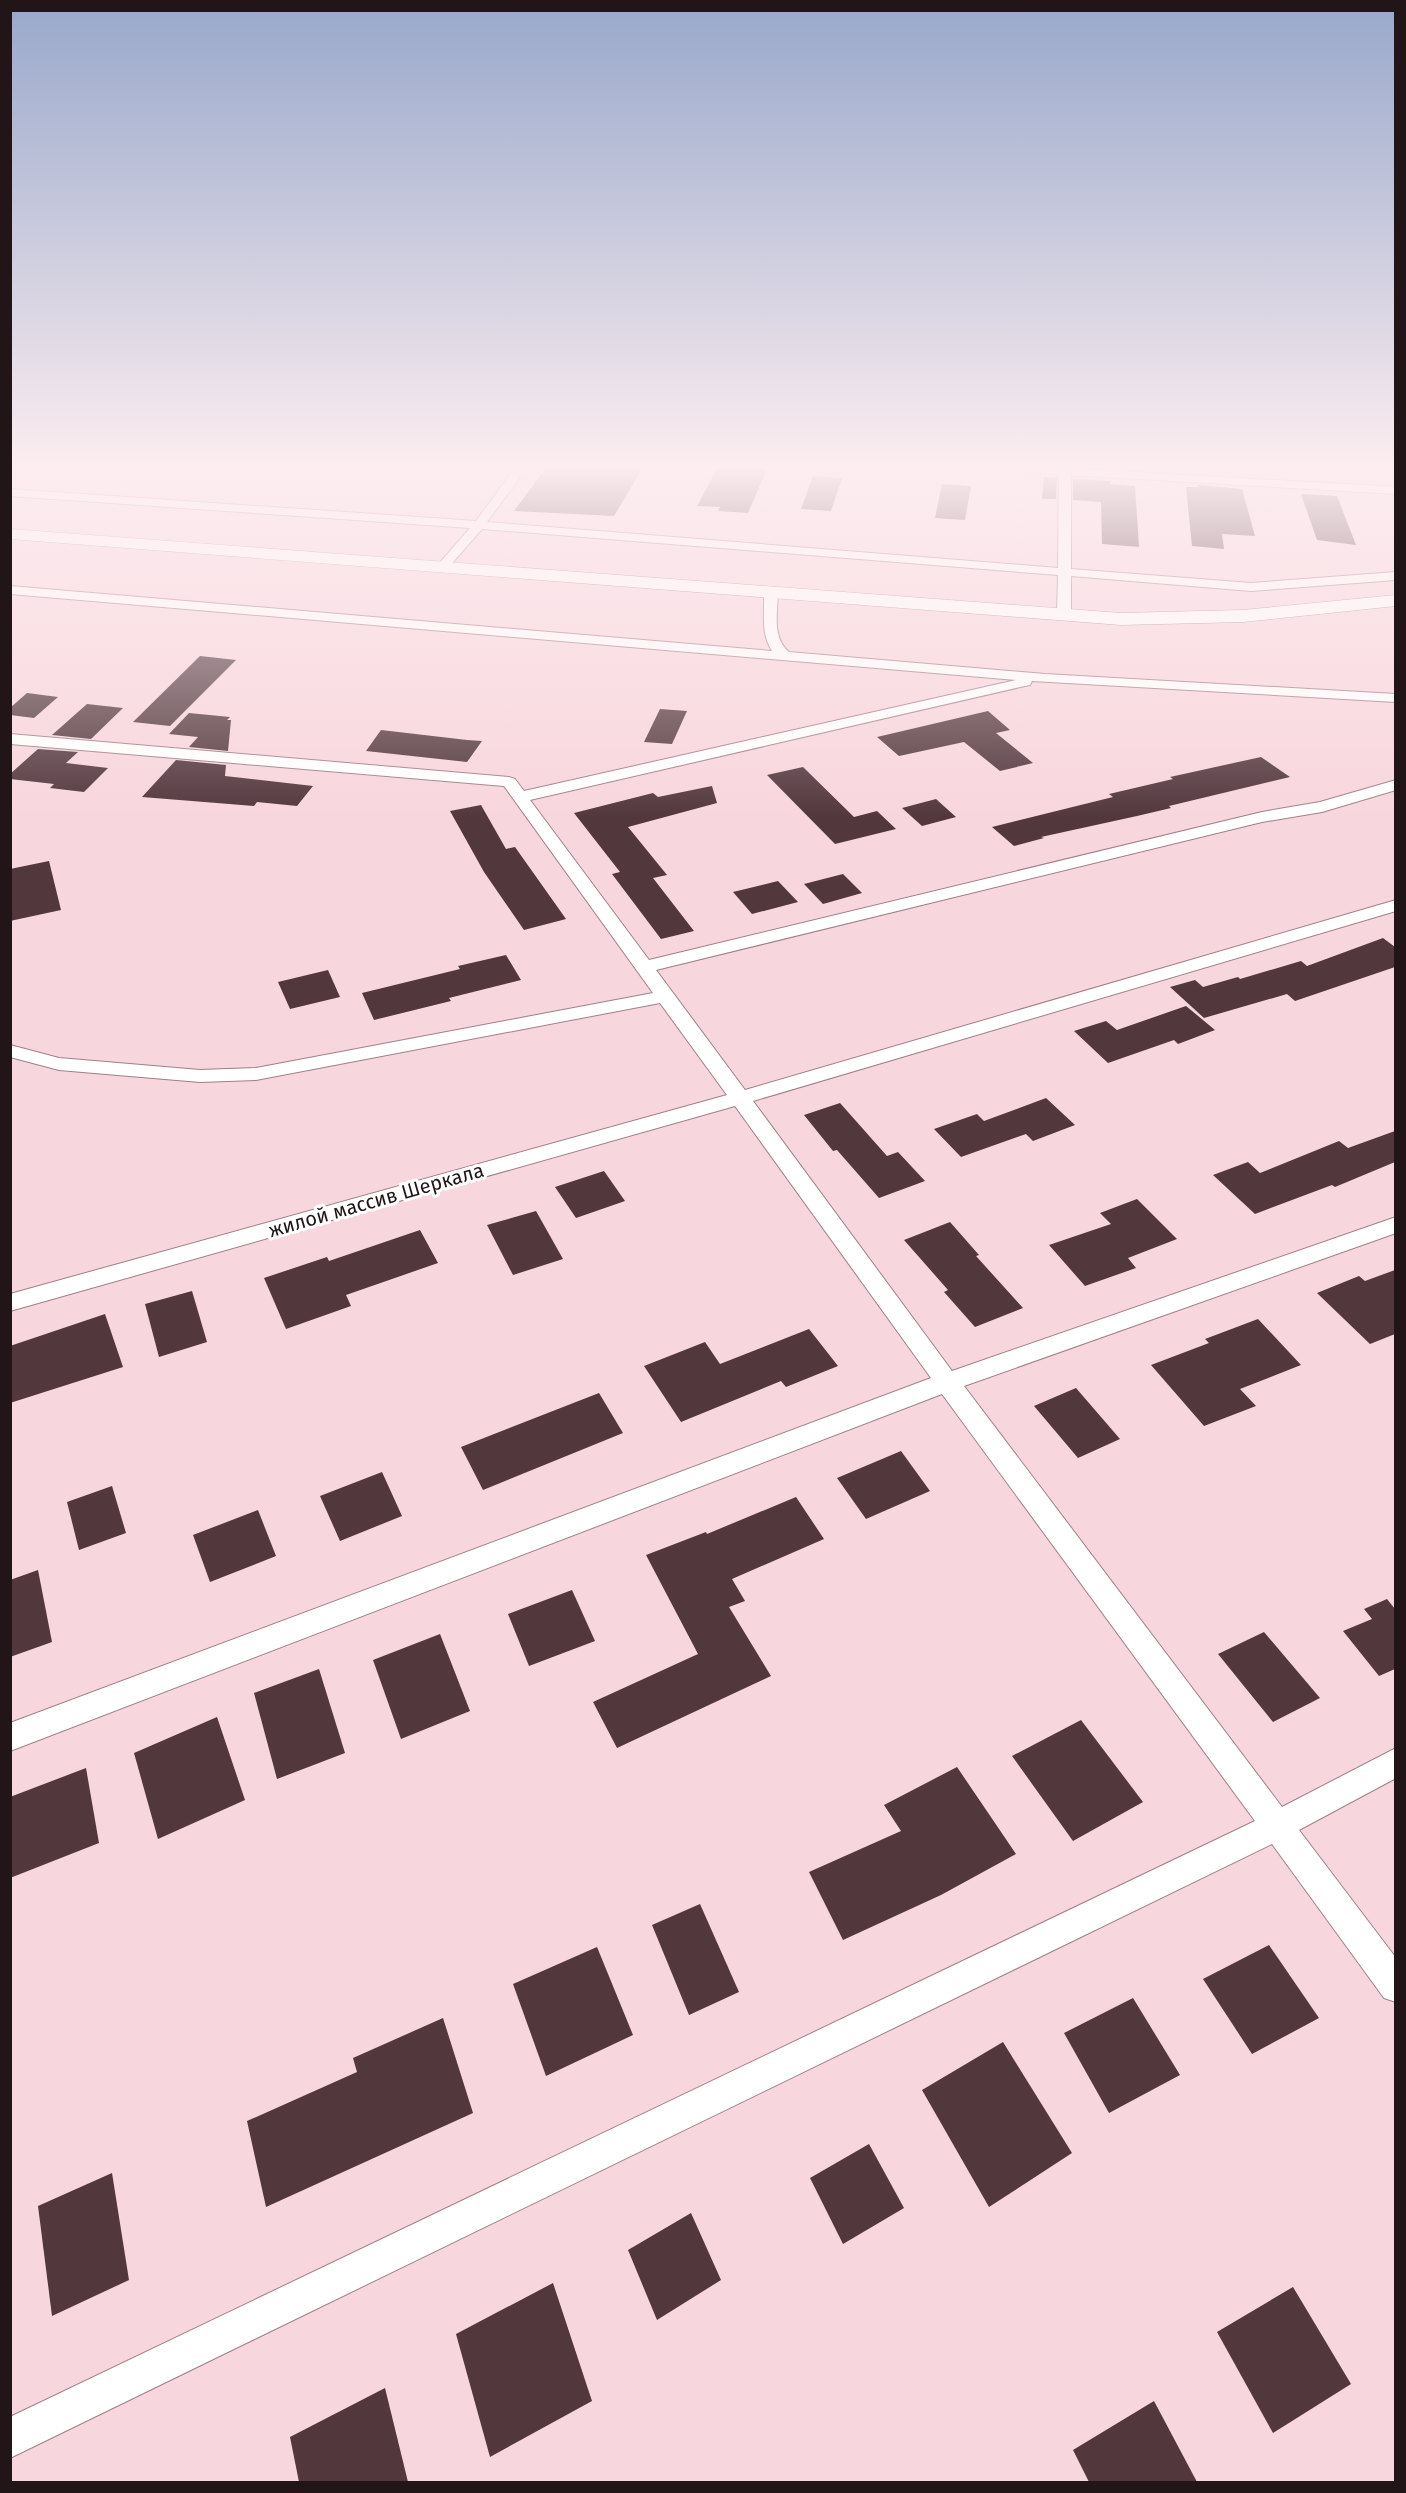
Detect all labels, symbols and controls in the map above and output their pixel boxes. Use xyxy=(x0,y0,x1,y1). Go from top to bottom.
street label: жилой массив Шеркала xyxy=(265,1158,487,1242)

